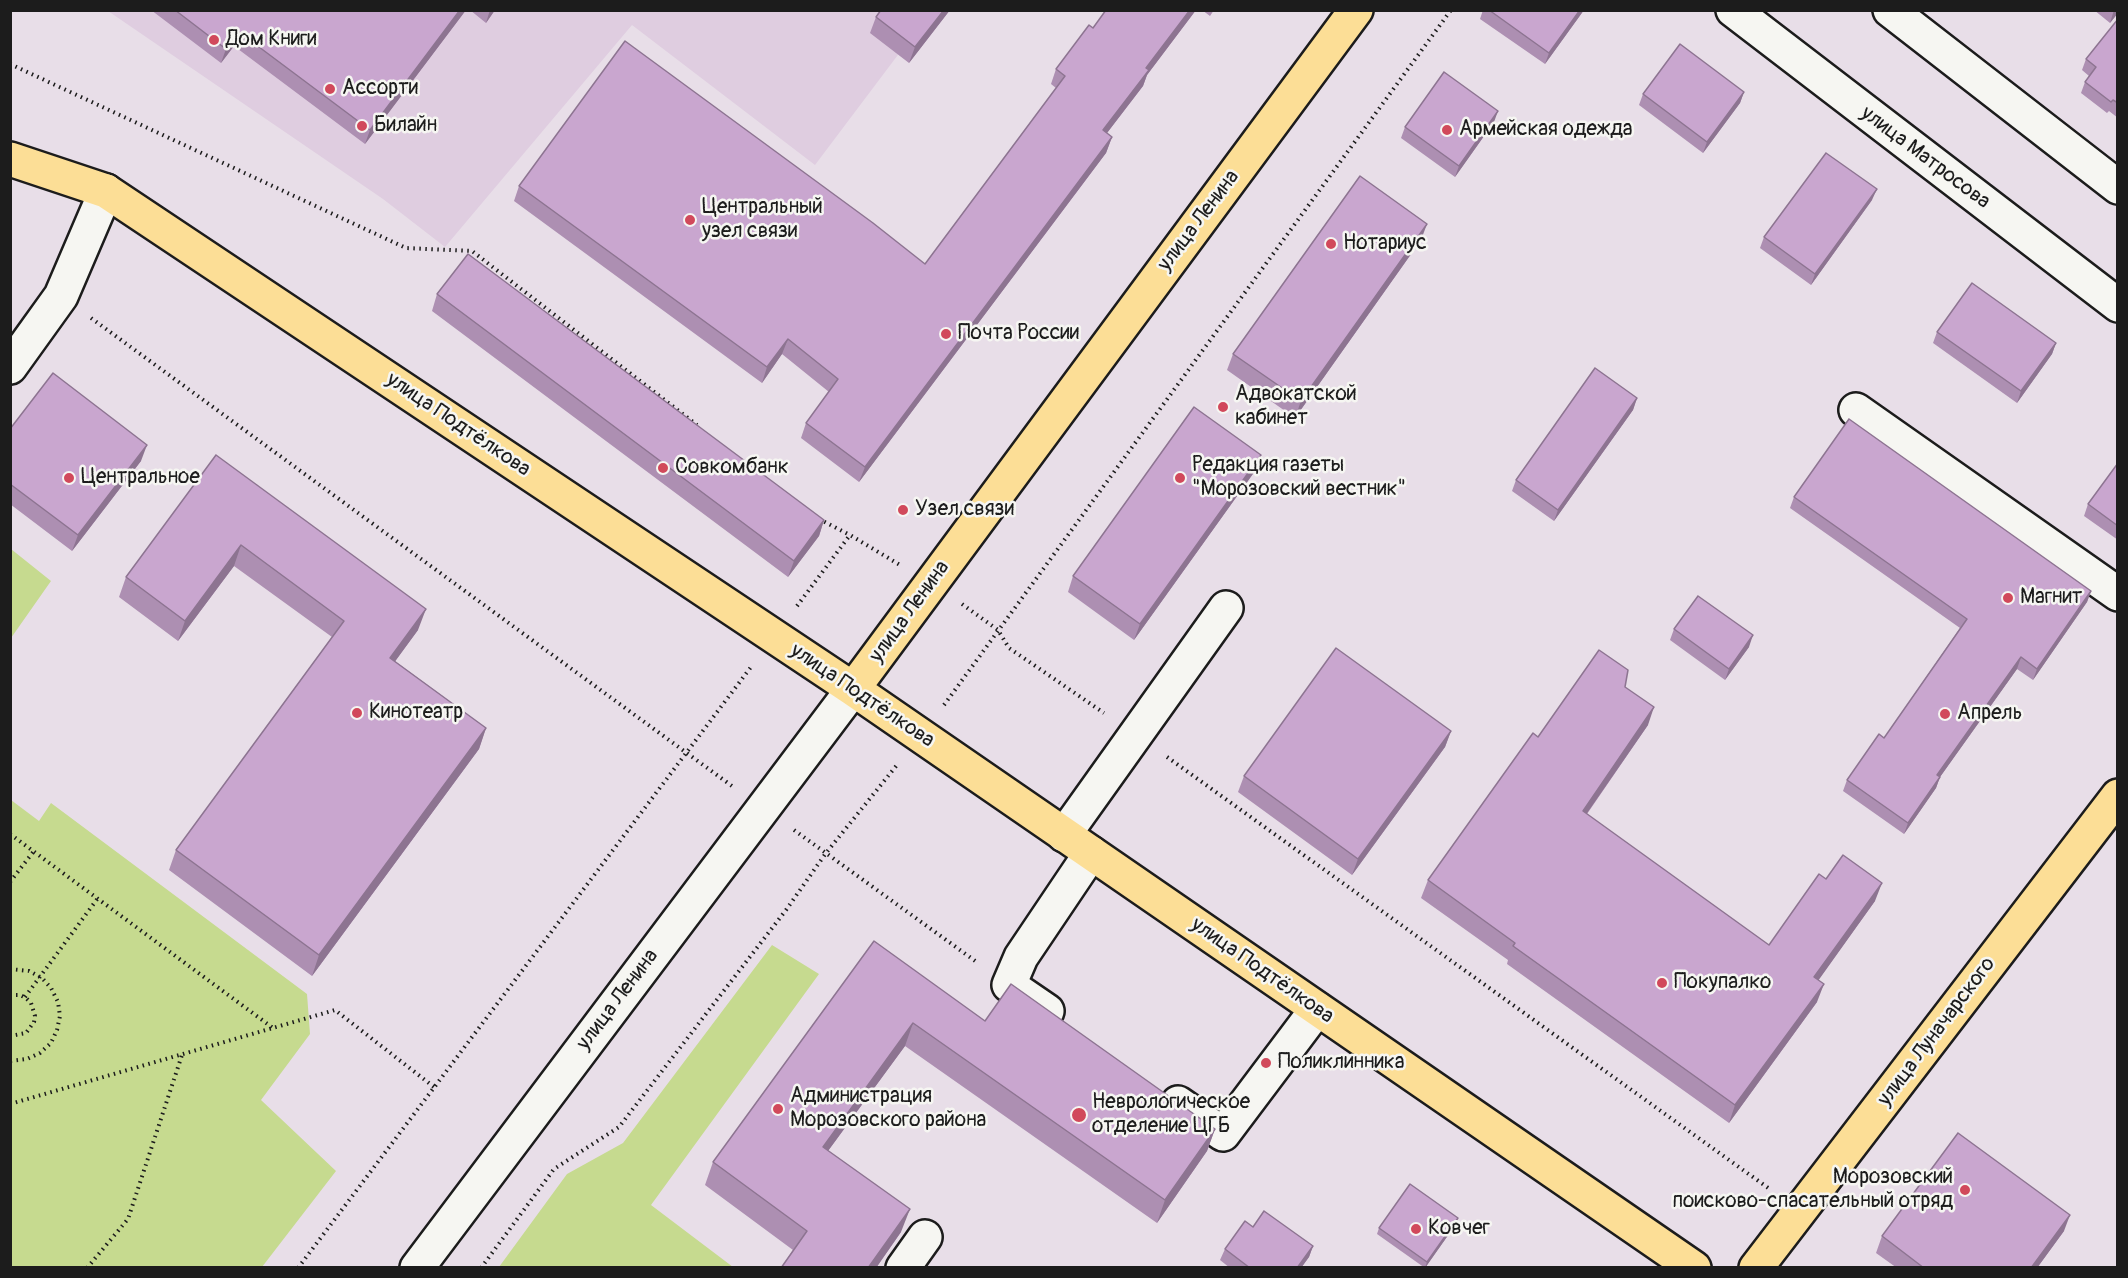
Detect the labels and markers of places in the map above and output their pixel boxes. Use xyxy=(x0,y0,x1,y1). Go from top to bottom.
place label: Дом Книги xyxy=(226,27,317,53)
marker: Дом Книги xyxy=(207,33,221,47)
place label: Ассорти xyxy=(342,76,418,102)
marker: Ассорти xyxy=(323,82,337,96)
place label: Билайн xyxy=(374,113,437,139)
place label: Армейская одежда xyxy=(1459,117,1633,143)
marker: Билайн xyxy=(355,119,369,133)
marker: Армейская одежда xyxy=(1440,123,1454,137)
place label: Центральный узел связи xyxy=(702,195,823,245)
marker: Центральный узел связи xyxy=(683,213,697,227)
place label: Нотариус xyxy=(1343,231,1427,257)
marker: Нотариус xyxy=(1324,237,1338,251)
place label: Почта России xyxy=(958,321,1079,347)
marker: Почта России xyxy=(939,327,953,341)
place label: Адвокатской кабинет xyxy=(1235,382,1357,432)
marker: Адвокатской кабинет xyxy=(1216,400,1230,414)
place label: Редакция газеты "Морозовский вестник" xyxy=(1192,453,1406,503)
place label: Совкомбанк xyxy=(675,455,789,481)
marker: Совкомбанк xyxy=(656,461,670,475)
place label: Центральное xyxy=(81,465,200,491)
marker: Центральное xyxy=(62,471,76,485)
marker: Редакция газеты "Морозовский вестник" xyxy=(1173,471,1187,485)
place label: Узел связи xyxy=(915,497,1014,523)
marker: Узел связи xyxy=(896,503,910,517)
place label: Магнит xyxy=(2020,585,2082,611)
marker: Магнит xyxy=(2001,591,2015,605)
place label: Кинотеатр xyxy=(369,700,463,726)
place label: Апрель xyxy=(1957,701,2022,727)
marker: Кинотеатр xyxy=(350,706,364,720)
marker: Апрель xyxy=(1938,707,1952,721)
place label: Покупалко xyxy=(1674,970,1771,996)
marker: Покупалко xyxy=(1655,976,1669,990)
place label: Поликлинника xyxy=(1278,1050,1404,1076)
marker: Поликлинника xyxy=(1259,1056,1273,1070)
place label: Администрация Морозовского района xyxy=(790,1084,986,1134)
place label: Неврологическое отделение ЦГБ xyxy=(1092,1090,1250,1140)
marker: Администрация Морозовского района xyxy=(771,1102,785,1116)
marker: Неврологическое отделение ЦГБ xyxy=(1070,1106,1088,1124)
place label: Морозовский поисково-спасательный отряд xyxy=(1672,1165,1953,1215)
marker: Морозовский поисково-спасательный отряд xyxy=(1958,1183,1972,1197)
place label: Ковчег xyxy=(1428,1216,1490,1242)
marker: Ковчег xyxy=(1409,1222,1423,1236)

